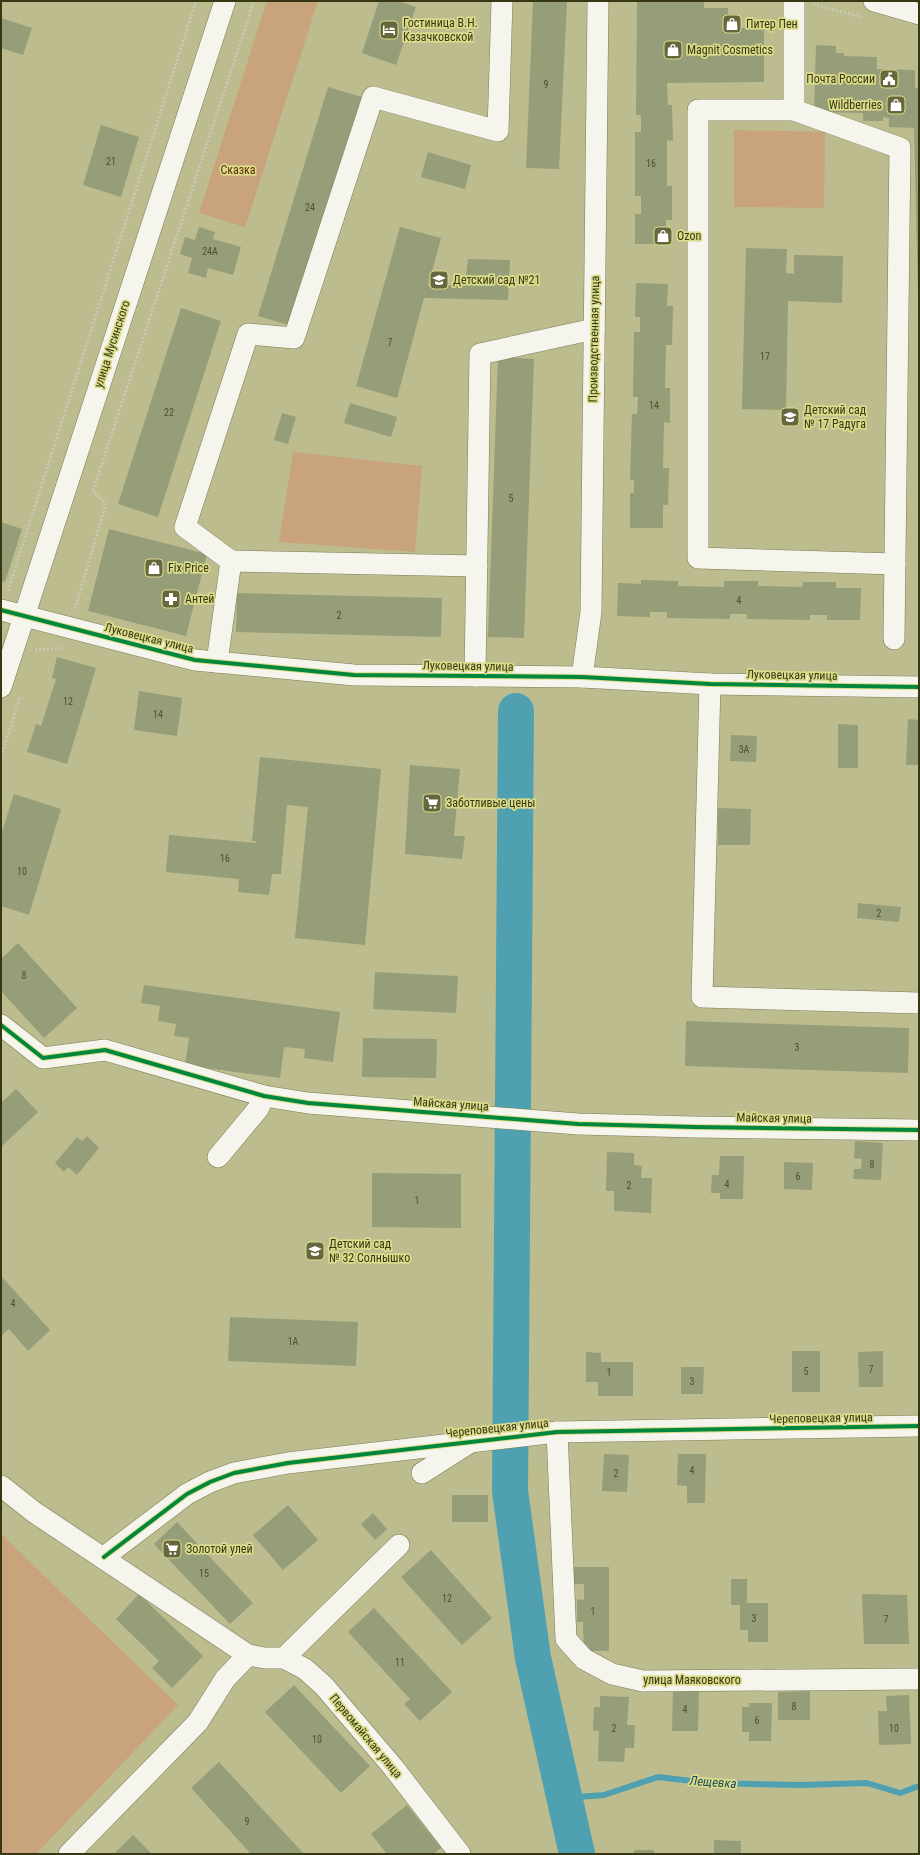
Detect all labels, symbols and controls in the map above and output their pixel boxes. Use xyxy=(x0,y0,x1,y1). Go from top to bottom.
shop icon: Питер Пен xyxy=(721,13,743,35)
place label: Гостиница В.Н. Казачковской xyxy=(403,16,478,44)
place label: Питер Пен xyxy=(746,17,798,31)
hotel icon: Гостиница В.Н. Казачковской xyxy=(378,19,400,41)
shop icon: Magnit Cosmetics xyxy=(662,39,684,61)
place label: Magnit Cosmetics xyxy=(687,43,773,57)
public building icon: Почта России xyxy=(878,68,900,90)
place label: Почта России xyxy=(806,72,875,86)
house number: 9 xyxy=(544,79,549,90)
shop icon: Wildberries xyxy=(885,94,907,116)
place label: Wildberries xyxy=(829,98,882,112)
house number: 21 xyxy=(106,156,116,167)
house number: 16 xyxy=(646,158,656,169)
park label: Сказка xyxy=(220,163,256,177)
house number: 24 xyxy=(305,202,315,213)
shop icon: Ozon xyxy=(652,225,674,247)
place label: Ozon xyxy=(677,229,701,243)
house number: 24А xyxy=(202,246,218,257)
school or university icon: Детский сад №21 xyxy=(428,269,450,291)
place label: Детский сад №21 xyxy=(453,273,540,287)
street label: Производственная улица xyxy=(586,275,602,403)
street label: улица Мусинского xyxy=(91,299,133,389)
house number: 7 xyxy=(388,337,393,348)
house number: 17 xyxy=(760,351,770,362)
house number: 14 xyxy=(649,400,659,411)
place label: Детский сад № 17 Радуга xyxy=(804,403,867,431)
school or university icon: Детский сад № 17 Радуга xyxy=(779,406,801,428)
house number: 22 xyxy=(164,407,174,418)
house number: 5 xyxy=(509,493,514,504)
shop icon: Fix Price xyxy=(143,557,165,579)
place label: Fix Price xyxy=(168,561,209,575)
pharmacy icon: Антей xyxy=(160,588,182,610)
place label: Антей xyxy=(185,592,214,606)
house number: 4 xyxy=(737,595,742,606)
house number: 2 xyxy=(337,610,342,621)
street label: Луковецкая улица xyxy=(103,620,195,656)
street label: Луковецкая улица xyxy=(422,658,514,674)
street label: Луковецкая улица xyxy=(746,667,838,683)
house number: 12 xyxy=(63,696,73,707)
house number: 14 xyxy=(153,709,163,720)
house number: 3А xyxy=(739,744,750,755)
supermarket icon: Заботливые цены xyxy=(421,792,443,814)
place label: Заботливые цены xyxy=(446,796,535,810)
house number: 16 xyxy=(220,853,230,864)
house number: 10 xyxy=(17,866,27,877)
house number: 2 xyxy=(877,908,882,919)
house number: 8 xyxy=(22,970,27,981)
house number: 3 xyxy=(795,1042,800,1053)
street label: Майская улица xyxy=(413,1094,489,1114)
street label: Майская улица xyxy=(736,1110,812,1126)
house number: 8 xyxy=(870,1159,875,1170)
house number: 6 xyxy=(796,1171,801,1182)
house number: 4 xyxy=(725,1179,730,1190)
house number: 2 xyxy=(627,1180,632,1191)
house number: 1 xyxy=(415,1195,419,1206)
place label: Детский сад № 32 Солнышко xyxy=(329,1237,410,1265)
school or university icon: Детский сад № 32 Солнышко xyxy=(304,1240,326,1262)
house number: 4 xyxy=(11,1298,16,1309)
house number: 1А xyxy=(288,1336,299,1347)
house number: 7 xyxy=(869,1364,874,1375)
house number: 5 xyxy=(804,1366,809,1377)
house number: 1 xyxy=(607,1367,611,1378)
house number: 3 xyxy=(690,1376,695,1387)
street label: Череповецкая улица xyxy=(769,1410,873,1426)
street label: Череповецкая улица xyxy=(445,1416,549,1440)
house number: 4 xyxy=(690,1465,695,1476)
house number: 2 xyxy=(614,1468,619,1479)
supermarket icon: Золотой улей xyxy=(161,1538,183,1560)
place label: Золотой улей xyxy=(186,1542,253,1556)
house number: 15 xyxy=(199,1568,209,1579)
house number: 12 xyxy=(442,1593,452,1604)
house number: 1 xyxy=(591,1606,595,1617)
house number: 3 xyxy=(752,1613,757,1624)
house number: 7 xyxy=(884,1614,889,1625)
house number: 11 xyxy=(395,1657,405,1668)
street label: улица Маяковского xyxy=(643,1673,741,1687)
street label: Первомайская улица xyxy=(327,1691,405,1781)
house number: 8 xyxy=(792,1701,797,1712)
house number: 4 xyxy=(683,1704,688,1715)
house number: 6 xyxy=(755,1715,760,1726)
house number: 2 xyxy=(612,1723,617,1734)
house number: 10 xyxy=(889,1723,899,1734)
house number: 10 xyxy=(312,1734,322,1745)
water label: Лещевка xyxy=(688,1773,737,1791)
house number: 9 xyxy=(245,1816,250,1827)

